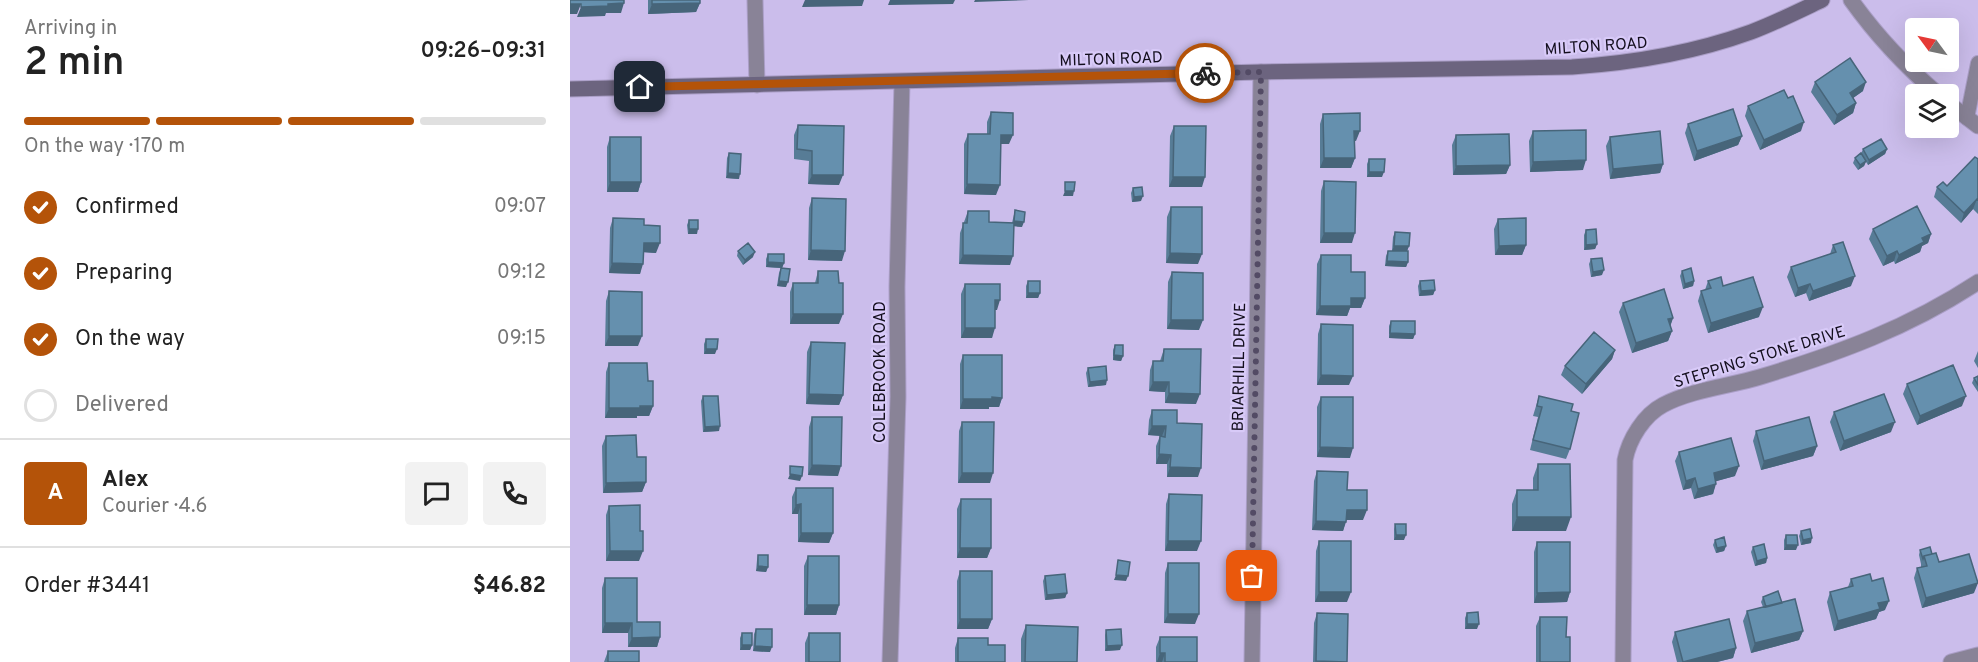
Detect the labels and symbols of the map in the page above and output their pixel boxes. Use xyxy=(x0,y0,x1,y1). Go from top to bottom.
north arrow xyxy=(1905,18,1959,72)
street label: MILTON ROAD xyxy=(1544,33,1648,61)
courier xyxy=(1175,43,1235,103)
street label: MILTON ROAD xyxy=(1059,48,1163,72)
pin xyxy=(614,61,665,112)
street label: COLEBROOK ROAD xyxy=(871,301,891,443)
street label: BRIARHILL DRIVE xyxy=(1229,302,1251,432)
street label: STEPPING STONE DRIVE xyxy=(1671,322,1848,394)
pin xyxy=(1226,550,1277,601)

